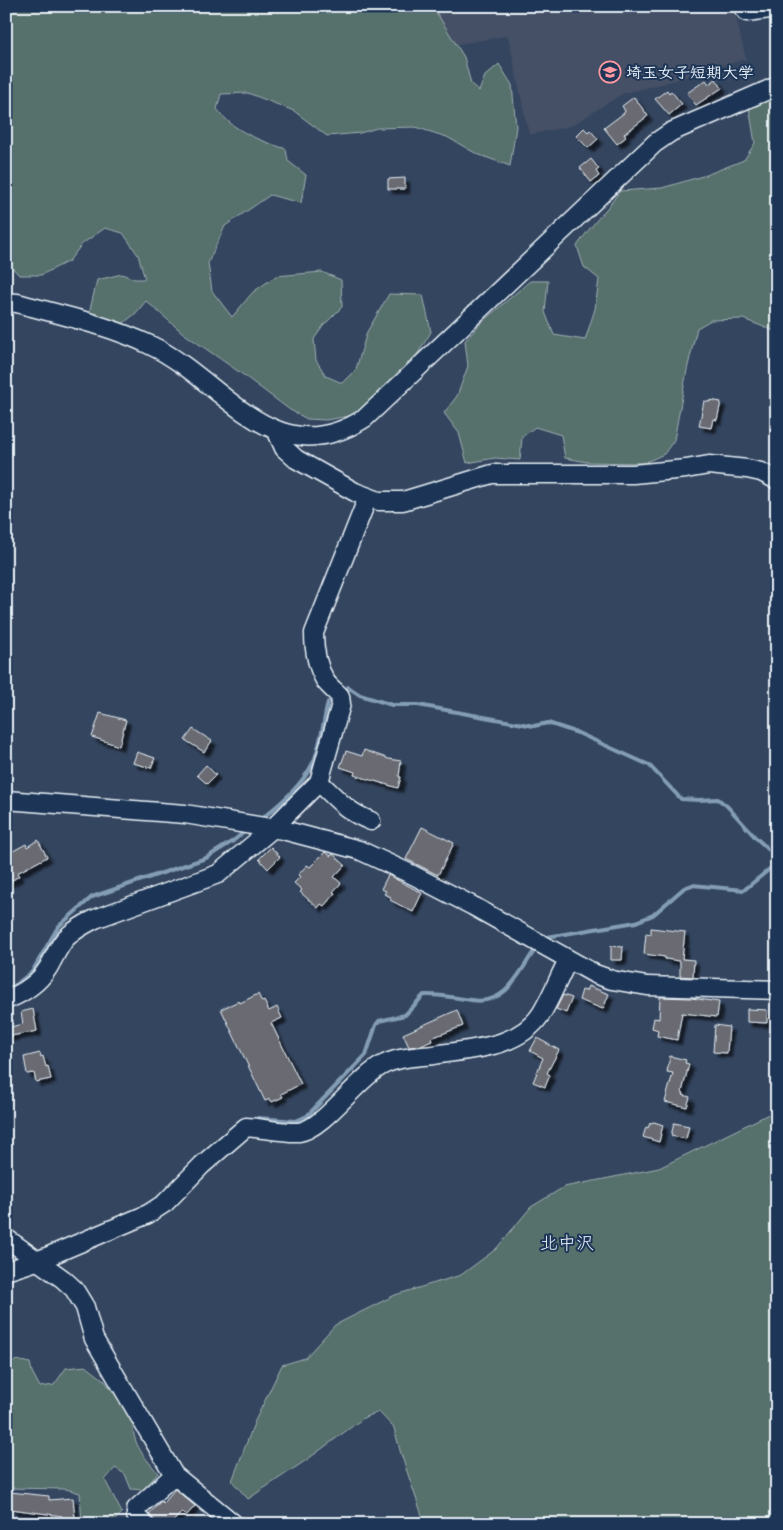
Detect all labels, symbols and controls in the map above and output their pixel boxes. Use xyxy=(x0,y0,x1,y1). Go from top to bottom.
school or university icon: 埼玉女子短期大学 xyxy=(598,60,622,84)
place label: 埼玉女子短期大学 xyxy=(626,64,754,83)
district label: 北中沢 xyxy=(540,1233,594,1254)

